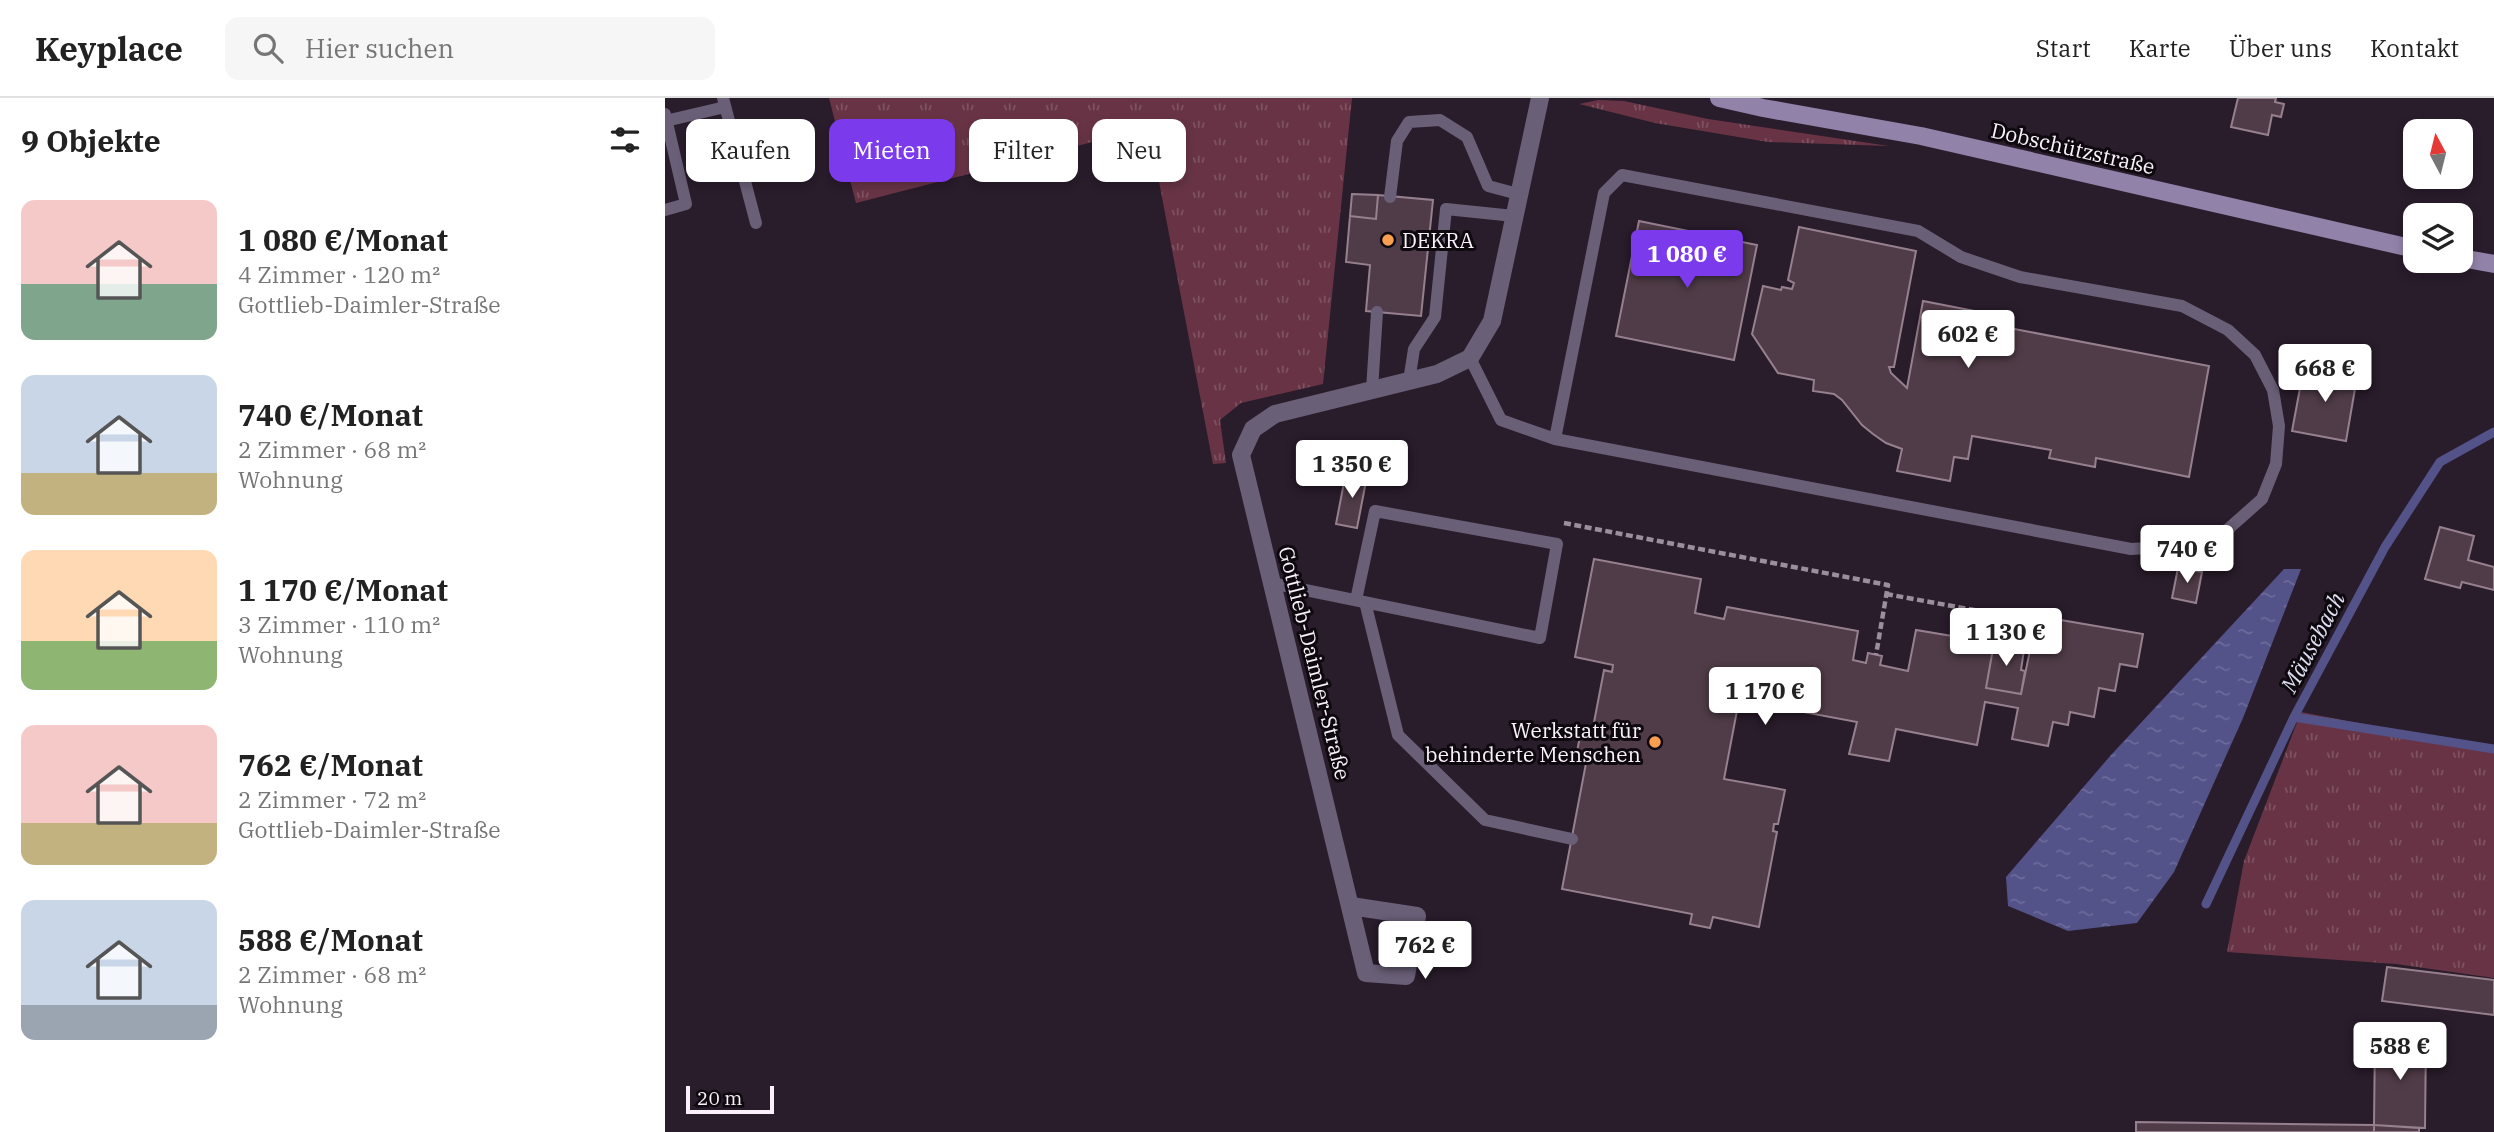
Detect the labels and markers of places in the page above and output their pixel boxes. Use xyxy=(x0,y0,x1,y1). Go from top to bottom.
place label: DEKRA xyxy=(1402,226,1474,254)
pin: 1 080 € xyxy=(1622,230,1752,290)
marker: DEKRA xyxy=(1380,232,1396,248)
pin: 602 € xyxy=(1919,310,2017,370)
pin: 668 € xyxy=(2276,344,2374,404)
pin: 1 350 € xyxy=(1287,440,1417,500)
pin: 740 € xyxy=(2138,526,2236,585)
pin: 1 130 € xyxy=(1941,608,2071,668)
pin: 1 170 € xyxy=(1700,668,1830,727)
place label: Werkstatt für behinderte Menschen xyxy=(1425,716,1642,768)
marker: Werkstatt für behinderte Menschen xyxy=(1647,734,1663,750)
pin: 762 € xyxy=(1376,922,1474,981)
pin: 588 € xyxy=(2351,1023,2449,1082)

